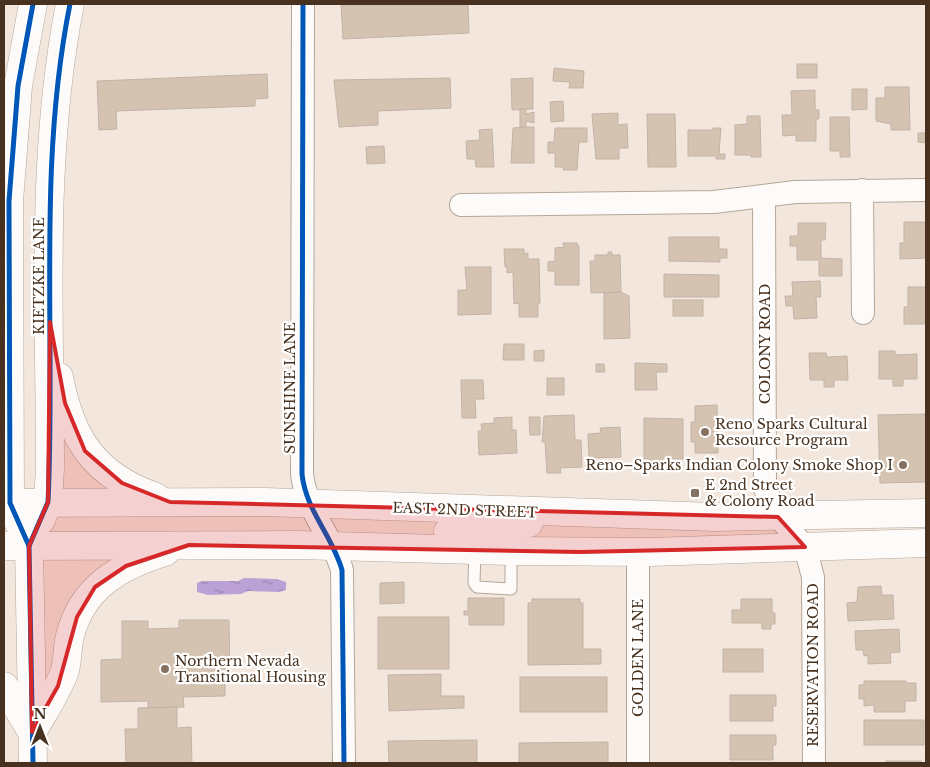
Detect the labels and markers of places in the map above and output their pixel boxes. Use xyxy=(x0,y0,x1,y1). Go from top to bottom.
place label: Reno Sparks Cultural Resource Program xyxy=(715,415,868,449)
marker: Reno Sparks Cultural Resource Program xyxy=(699,426,711,438)
place label: Reno–Sparks Indian Colony Smoke Shop I xyxy=(586,456,893,474)
marker: Reno–Sparks Indian Colony Smoke Shop I xyxy=(897,459,909,471)
place label: E 2nd Street & Colony Road xyxy=(705,476,815,510)
marker: E 2nd Street & Colony Road xyxy=(689,487,701,499)
place label: Northern Nevada Transitional Housing xyxy=(175,652,327,686)
marker: Northern Nevada Transitional Housing xyxy=(159,663,171,675)

